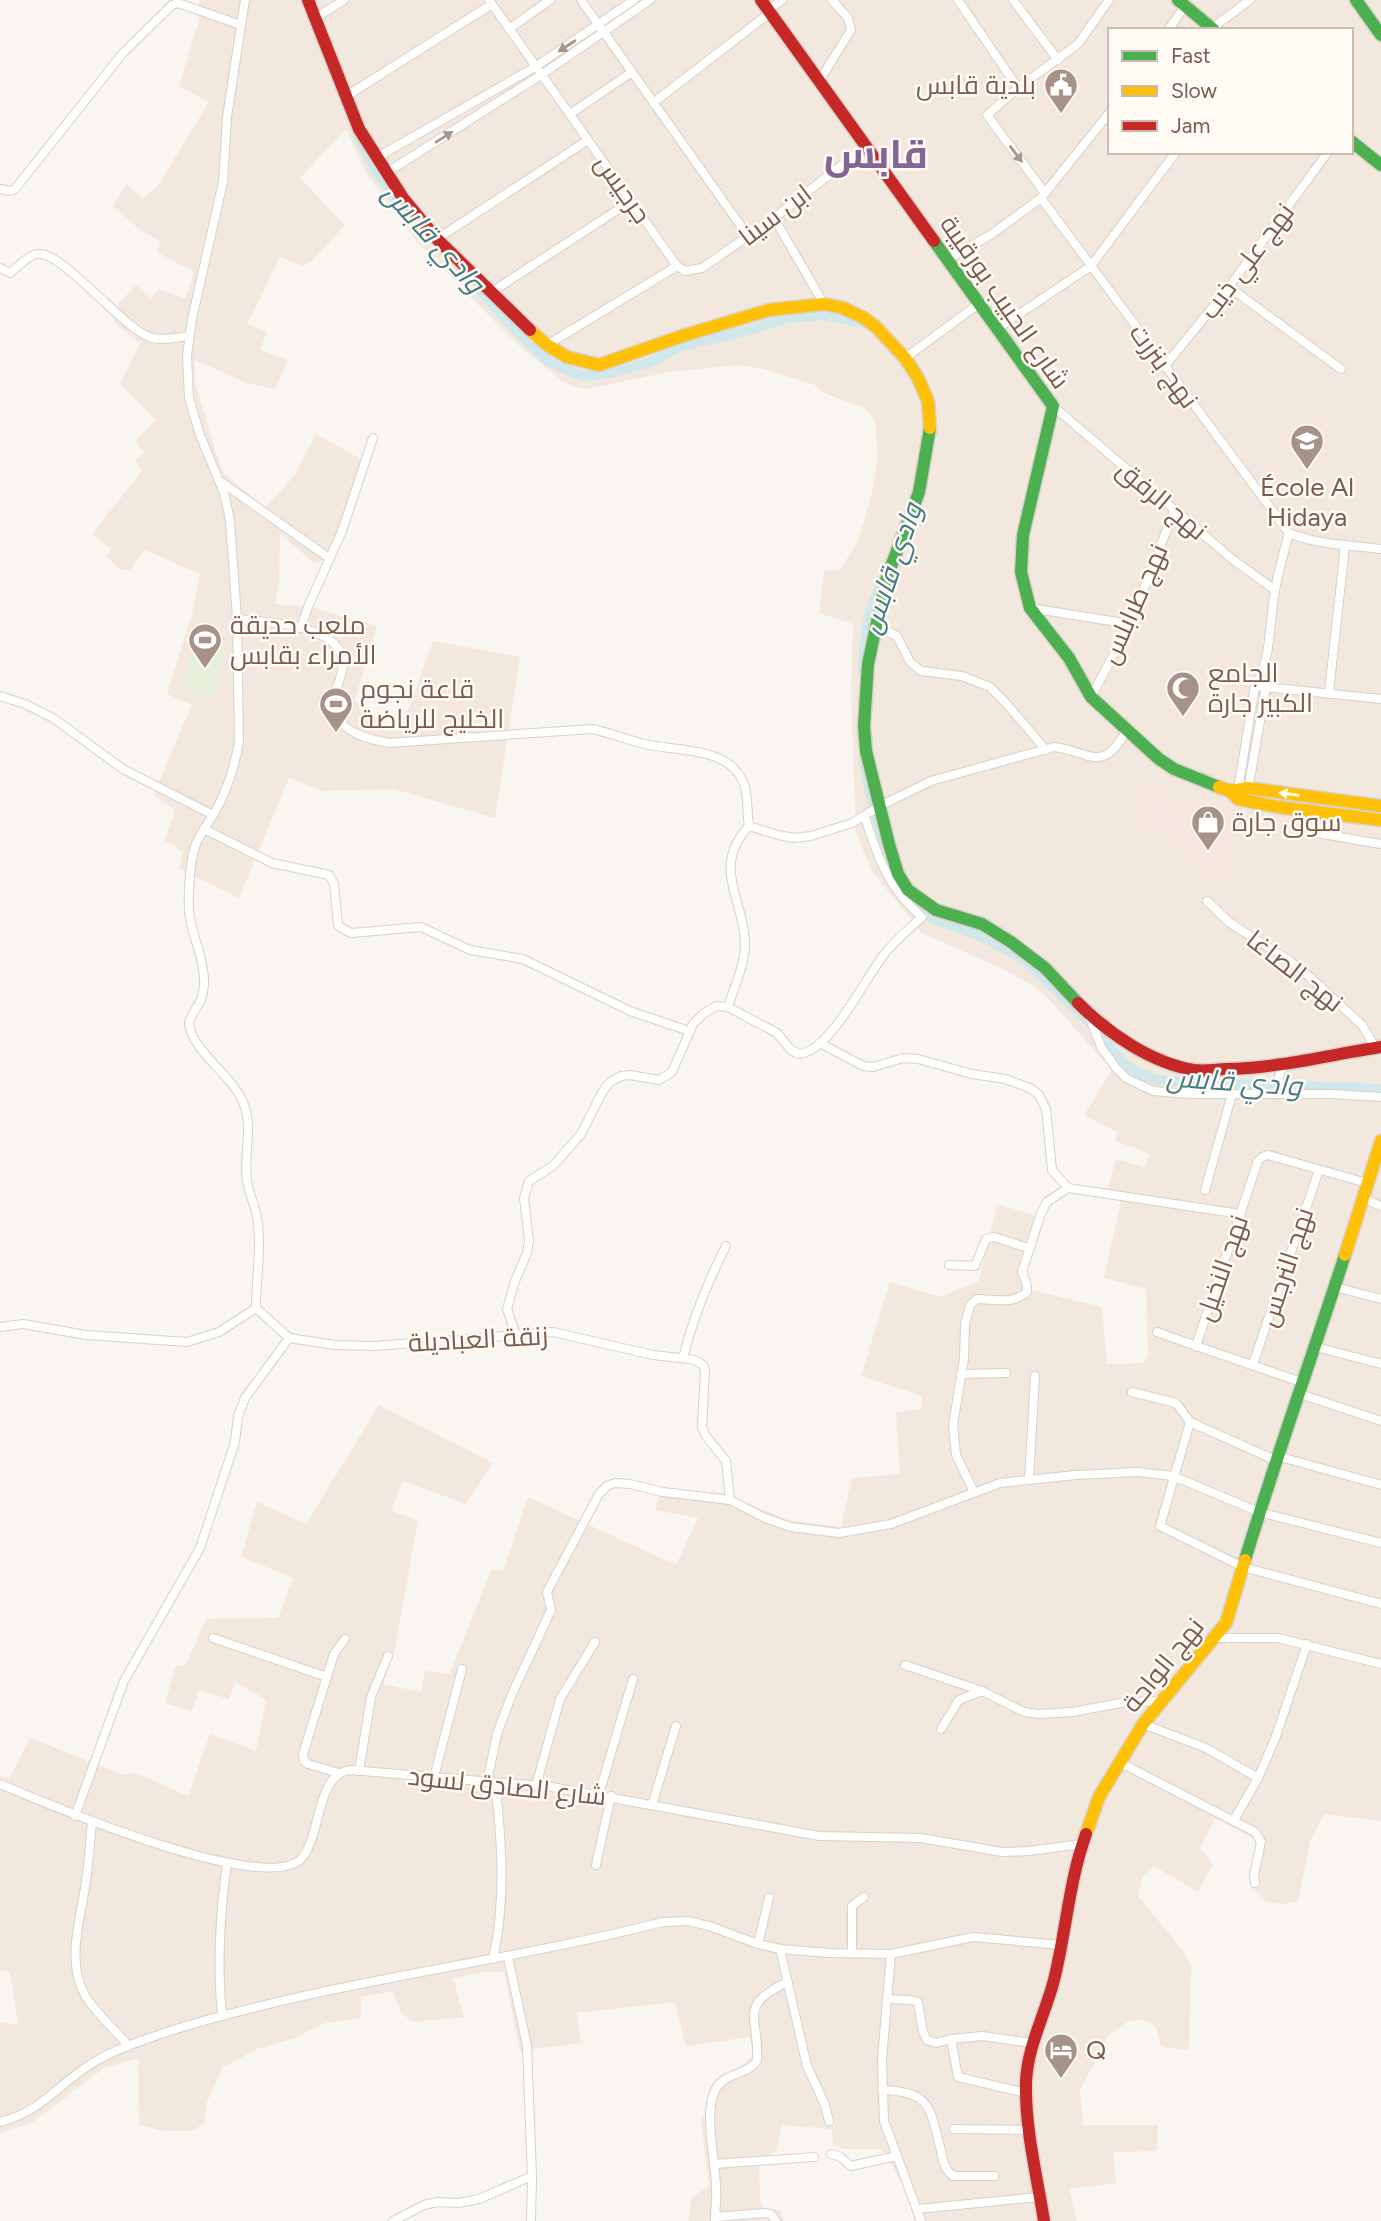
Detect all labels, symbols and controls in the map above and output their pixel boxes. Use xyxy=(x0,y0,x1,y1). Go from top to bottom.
legend xyxy=(1108,28,1353,154)
one-way arrow xyxy=(557,39,576,52)
text: Fast xyxy=(1171,43,1211,68)
public building icon: بلدية قابس xyxy=(1042,66,1080,115)
place label: بلدية قابس xyxy=(916,69,1036,101)
text: Slow xyxy=(1171,78,1217,103)
text: Jam xyxy=(1171,113,1210,138)
one-way arrow xyxy=(434,130,453,143)
district label: قابس xyxy=(824,130,928,178)
one-way arrow xyxy=(1009,145,1023,163)
street label: جرجيس xyxy=(588,148,658,230)
water label: وادي قابس xyxy=(371,176,493,305)
street label: ابن سينا xyxy=(732,177,818,253)
street label: نهج علي ذيب xyxy=(1193,197,1305,328)
street label: شارع الحبيب بورقيبة xyxy=(932,209,1077,395)
street label: نهج بنزرت xyxy=(1122,318,1205,415)
school or university icon: École Al Hidaya xyxy=(1288,422,1326,471)
street label: نهج الرفق xyxy=(1110,453,1214,548)
place label: École Al Hidaya xyxy=(1260,471,1354,533)
water label: وادي قابس xyxy=(853,497,935,640)
street label: نهج طرابلس xyxy=(1093,539,1176,670)
place label: ملعب حديقة الأمراء بقابس xyxy=(230,609,376,671)
sports icon: ملعب حديقة الأمراء بقابس xyxy=(186,621,224,670)
place label: الجامع الكبير جارة xyxy=(1208,657,1313,719)
mosque icon: الجامع الكبير جارة xyxy=(1164,669,1202,718)
place label: قاعة نجوم الخليج للرياضة xyxy=(360,673,504,736)
sports icon: قاعة نجوم الخليج للرياضة xyxy=(317,685,355,734)
one-way arrow xyxy=(1278,789,1300,800)
shop icon: سوق جارة xyxy=(1189,803,1227,852)
place label: سوق جارة xyxy=(1232,806,1342,838)
street label: نهج الصاغا xyxy=(1240,923,1350,1019)
water label: وادي قابس xyxy=(1165,1059,1305,1109)
street label: نهج النرجس xyxy=(1252,1203,1321,1331)
street label: نهج النخيل xyxy=(1189,1211,1256,1326)
street label: زنقة العباديلة xyxy=(407,1319,549,1359)
street label: نهج الواحة xyxy=(1115,1611,1212,1719)
street label: شارع الصادق لسود xyxy=(406,1760,608,1813)
hotel icon: Q xyxy=(1042,2031,1080,2080)
place label: Q xyxy=(1086,2034,1106,2066)

